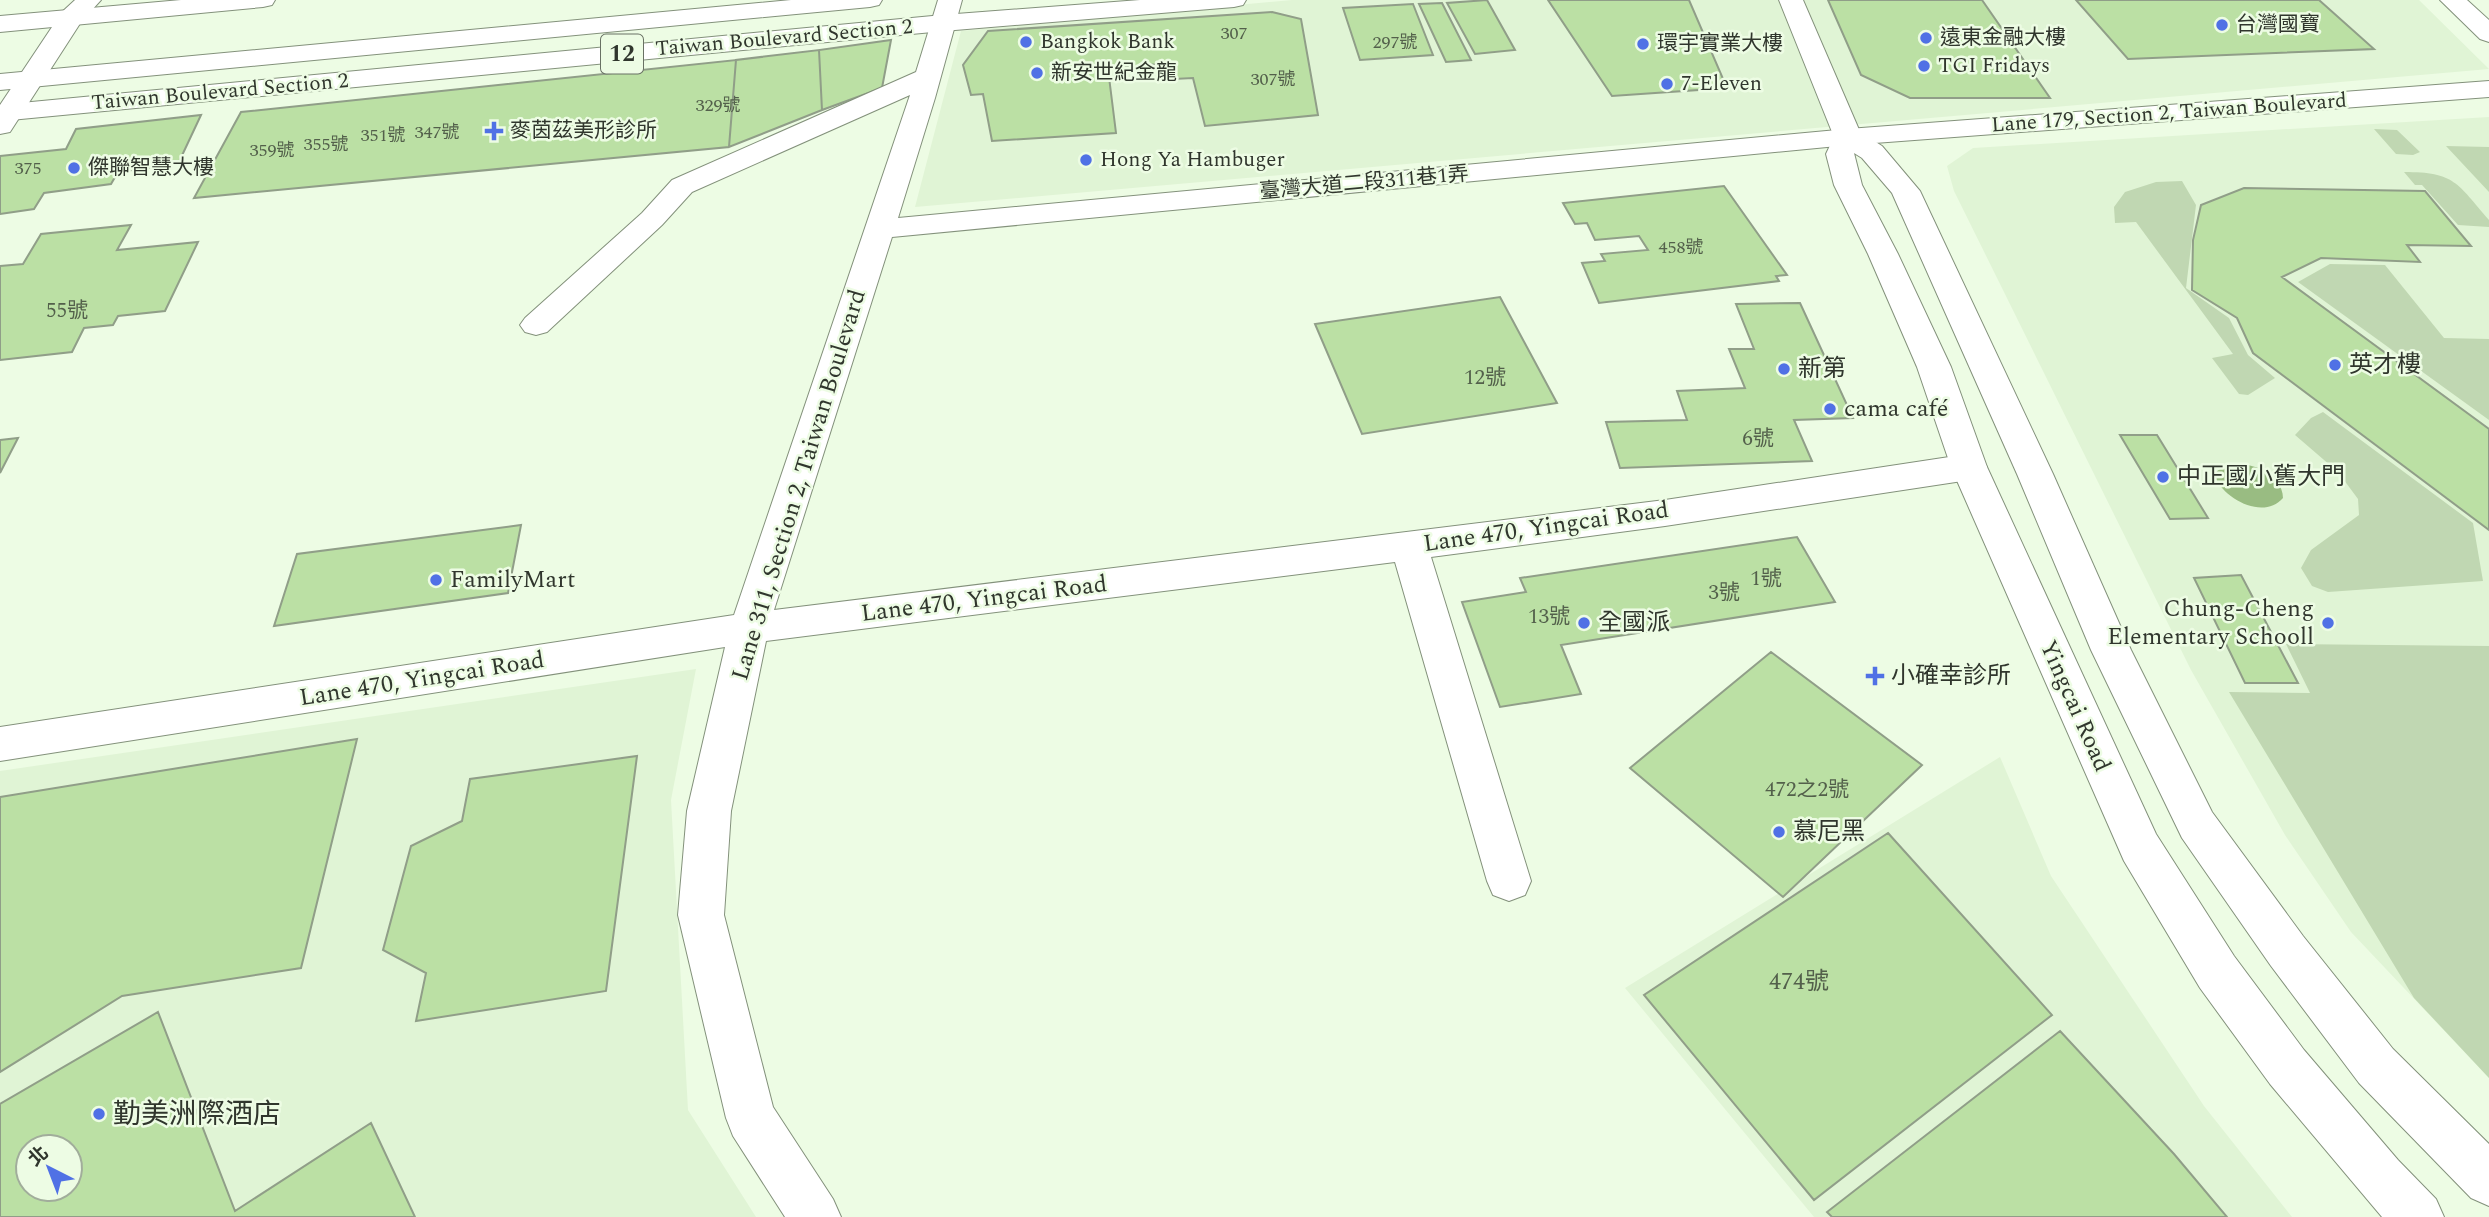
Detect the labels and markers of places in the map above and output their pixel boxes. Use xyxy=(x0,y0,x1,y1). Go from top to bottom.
place label: 台灣國寶 xyxy=(2236,9,2320,41)
marker: 台灣國寶 xyxy=(2214,17,2230,33)
place label: 遠東金融大樓 xyxy=(1940,22,2066,54)
place label: Bangkok Bank xyxy=(1040,26,1175,58)
place label: 環宇實業大樓 xyxy=(1657,28,1783,60)
marker: 遠東金融大樓 xyxy=(1918,30,1934,46)
marker: Bangkok Bank xyxy=(1018,34,1034,50)
marker: 環宇實業大樓 xyxy=(1635,36,1651,52)
place label: TGI Fridays xyxy=(1938,50,2050,82)
place label: 新安世紀金龍 xyxy=(1051,57,1177,89)
marker: TGI Fridays xyxy=(1916,58,1932,74)
marker: 新安世紀金龍 xyxy=(1029,65,1045,81)
place label: 7-Eleven xyxy=(1681,68,1762,100)
marker: 7-Eleven xyxy=(1659,76,1675,92)
place label: 麥茵茲美形診所 xyxy=(510,115,657,147)
marker: 麥茵茲美形診所 xyxy=(484,121,504,141)
place label: Hong Ya Hambuger xyxy=(1100,144,1285,176)
place label: 傑聯智慧大樓 xyxy=(88,152,214,184)
marker: Hong Ya Hambuger xyxy=(1078,152,1094,168)
marker: 傑聯智慧大樓 xyxy=(66,160,82,176)
place label: 英才樓 xyxy=(2349,347,2421,383)
place label: 新第 xyxy=(1798,351,1846,387)
marker: 英才樓 xyxy=(2327,357,2343,373)
marker: 新第 xyxy=(1776,361,1792,377)
place label: cama café xyxy=(1844,391,1948,427)
marker: cama café xyxy=(1822,401,1838,417)
place label: 中正國小舊大門 xyxy=(2177,459,2345,495)
marker: 中正國小舊大門 xyxy=(2155,469,2171,485)
place label: FamilyMart xyxy=(450,562,575,598)
marker: FamilyMart xyxy=(428,572,444,588)
place label: Chung-Cheng Elementary Schooll xyxy=(2107,591,2314,655)
place label: 全國派 xyxy=(1598,605,1670,641)
marker: 全國派 xyxy=(1576,615,1592,631)
marker: Chung-Cheng Elementary Schooll xyxy=(2320,615,2336,631)
place label: 小確幸診所 xyxy=(1891,658,2011,694)
marker: 小確幸診所 xyxy=(1865,666,1885,686)
place label: 慕尼黑 xyxy=(1793,814,1865,850)
marker: 慕尼黑 xyxy=(1771,824,1787,840)
place label: 勤美洲際酒店 xyxy=(113,1093,281,1136)
marker: 勤美洲際酒店 xyxy=(91,1106,107,1122)

